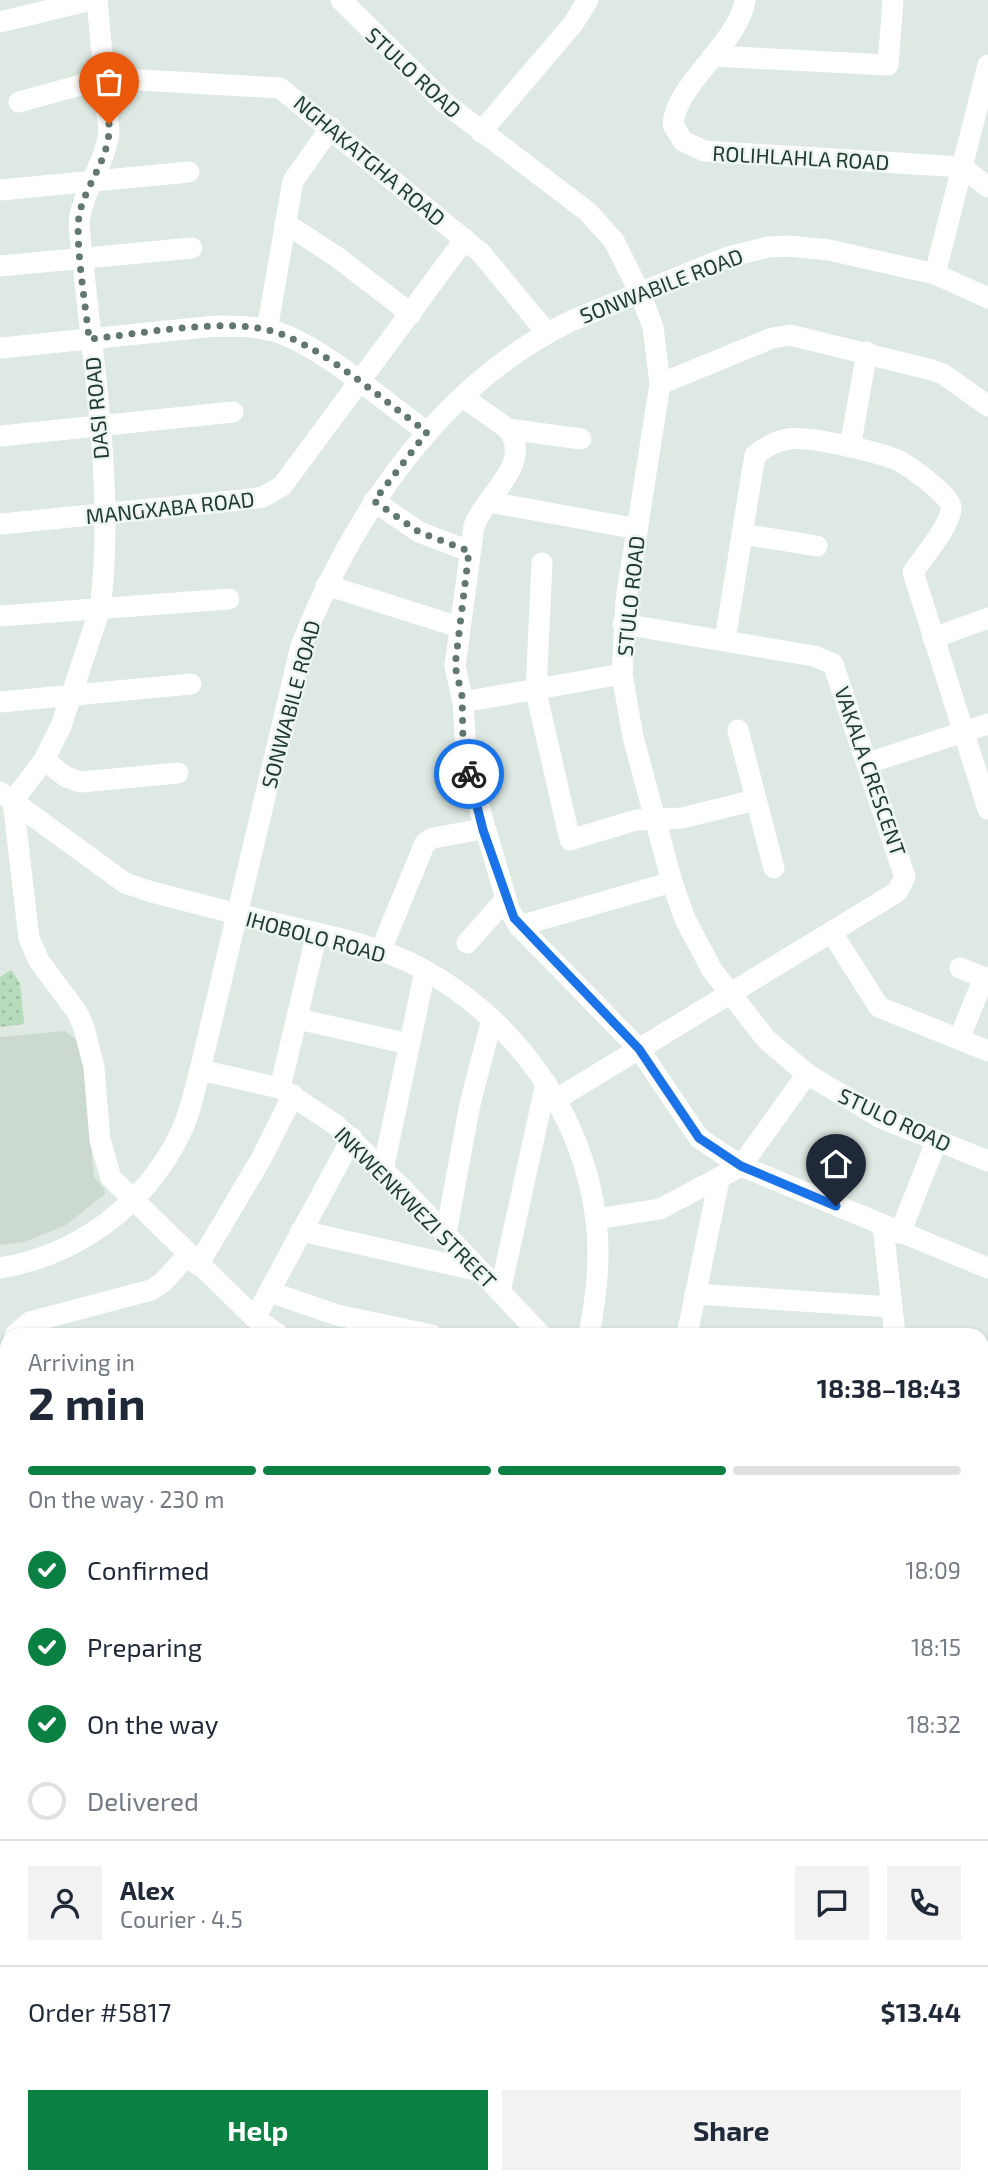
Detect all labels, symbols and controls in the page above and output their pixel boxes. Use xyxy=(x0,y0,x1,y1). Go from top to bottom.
street label: STULO ROAD xyxy=(361,22,467,122)
pin xyxy=(79,52,139,124)
icon: bag xyxy=(90,63,128,101)
street label: NGHAKATGHA ROAD xyxy=(289,89,451,231)
street label: ROLIHLAHLA ROAD xyxy=(712,140,890,174)
street label: SONWABILE ROAD xyxy=(576,242,746,328)
street label: DASI ROAD xyxy=(79,356,113,460)
street label: MANGXABA ROAD xyxy=(84,486,256,528)
street label: STULO ROAD xyxy=(611,534,649,658)
street label: SONWABILE ROAD xyxy=(256,617,324,791)
street label: VAKALA CRESCENT xyxy=(830,683,912,859)
courier xyxy=(434,739,504,809)
icon: bike xyxy=(450,755,488,793)
street label: IHOBOLO ROAD xyxy=(243,905,389,967)
street label: STULO ROAD xyxy=(835,1082,955,1156)
street label: INKWENKWEZI STREET xyxy=(330,1121,502,1293)
pin xyxy=(806,1134,866,1206)
icon: home xyxy=(817,1145,855,1183)
text: Arriving in xyxy=(28,1348,135,1376)
text: 18:38–18:43 xyxy=(817,1372,961,1403)
text: 2 min xyxy=(28,1374,146,1429)
text: On the way · 230 m xyxy=(28,1485,224,1513)
icon: check xyxy=(28,1551,66,1589)
text: Confirmed xyxy=(87,1554,210,1585)
text: 18:09 xyxy=(905,1556,961,1584)
icon: check xyxy=(28,1628,66,1666)
text: Preparing xyxy=(87,1631,202,1662)
text: 18:15 xyxy=(911,1633,961,1661)
icon: check xyxy=(28,1705,66,1743)
text: On the way xyxy=(87,1708,218,1739)
text: 18:32 xyxy=(907,1710,961,1738)
text: Delivered xyxy=(87,1785,199,1816)
button: person xyxy=(28,1866,102,1940)
button: chat xyxy=(795,1866,869,1940)
button: phone xyxy=(887,1866,961,1940)
text: Alex xyxy=(120,1874,175,1905)
text: Courier · 4.5 xyxy=(120,1905,243,1933)
text: Order #5817 xyxy=(28,1996,171,2027)
text: $13.44 xyxy=(881,1996,961,2027)
button: Help xyxy=(28,2090,488,2170)
button: Share xyxy=(502,2090,961,2170)

